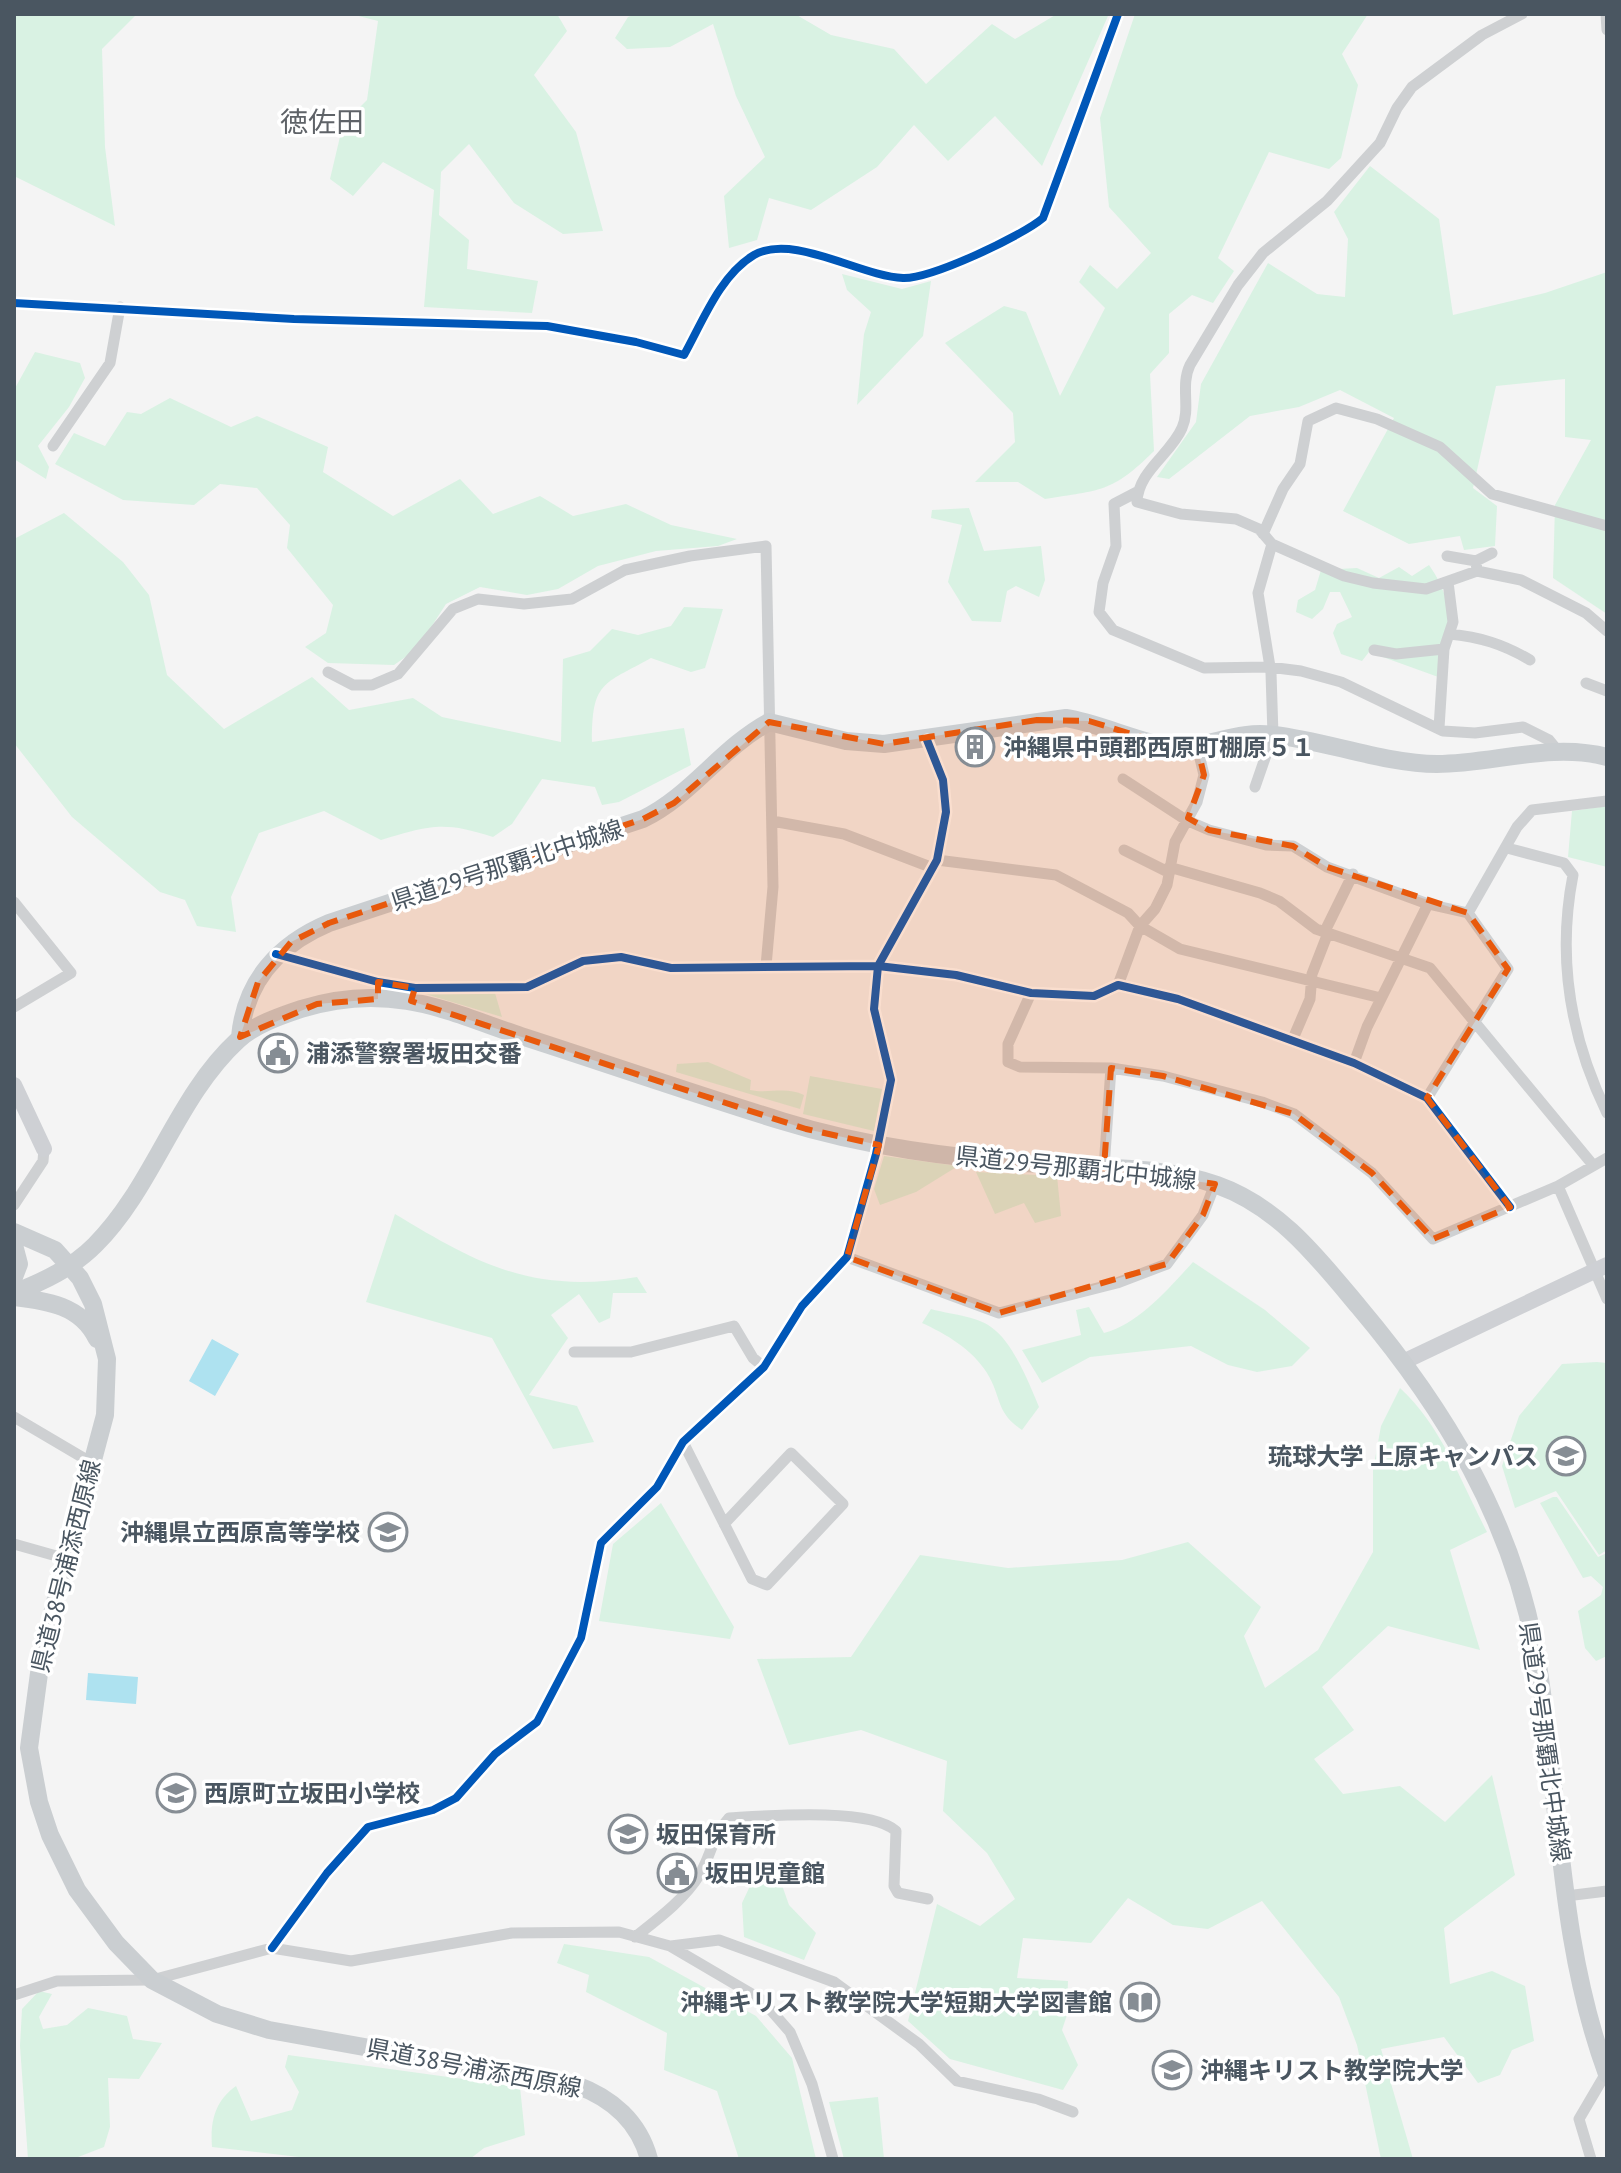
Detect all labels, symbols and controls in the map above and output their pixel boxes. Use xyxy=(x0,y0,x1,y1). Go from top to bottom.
district label: 徳佐田 xyxy=(280,103,364,140)
building icon: 沖縄県中頭郡西原町棚原５１ xyxy=(954,726,996,768)
place label: 沖縄県中頭郡西原町棚原５１ xyxy=(1003,732,1315,763)
street label: 県道29号那覇北中城線 xyxy=(387,813,627,917)
public building icon: 浦添警察署坂田交番 xyxy=(257,1032,299,1074)
place label: 浦添警察署坂田交番 xyxy=(306,1038,522,1069)
street label: 県道29号那覇北中城線 xyxy=(954,1140,1198,1196)
school or university icon: 琉球大学 上原キャンパス xyxy=(1545,1435,1587,1477)
place label: 琉球大学 上原キャンパス xyxy=(1268,1441,1538,1472)
street label: 県道38号浦添西原線 xyxy=(25,1456,107,1676)
school or university icon: 沖縄県立西原高等学校 xyxy=(367,1511,409,1553)
place label: 沖縄県立西原高等学校 xyxy=(120,1517,360,1548)
street label: 県道29号那覇北中城線 xyxy=(1513,1620,1577,1864)
school or university icon: 西原町立坂田小学校 xyxy=(155,1772,197,1814)
place label: 西原町立坂田小学校 xyxy=(204,1778,420,1809)
school or university icon: 坂田保育所 xyxy=(607,1813,649,1855)
place label: 坂田保育所 xyxy=(656,1819,776,1850)
public building icon: 坂田児童館 xyxy=(656,1852,698,1894)
place label: 坂田児童館 xyxy=(705,1858,825,1889)
library icon: 沖縄キリスト教学院大学短期大学図書館 xyxy=(1119,1981,1161,2023)
place label: 沖縄キリスト教学院大学短期大学図書館 xyxy=(680,1987,1112,2018)
street label: 県道38号浦添西原線 xyxy=(364,2032,584,2104)
school or university icon: 沖縄キリスト教学院大学 xyxy=(1151,2049,1193,2091)
place label: 沖縄キリスト教学院大学 xyxy=(1200,2055,1464,2086)

